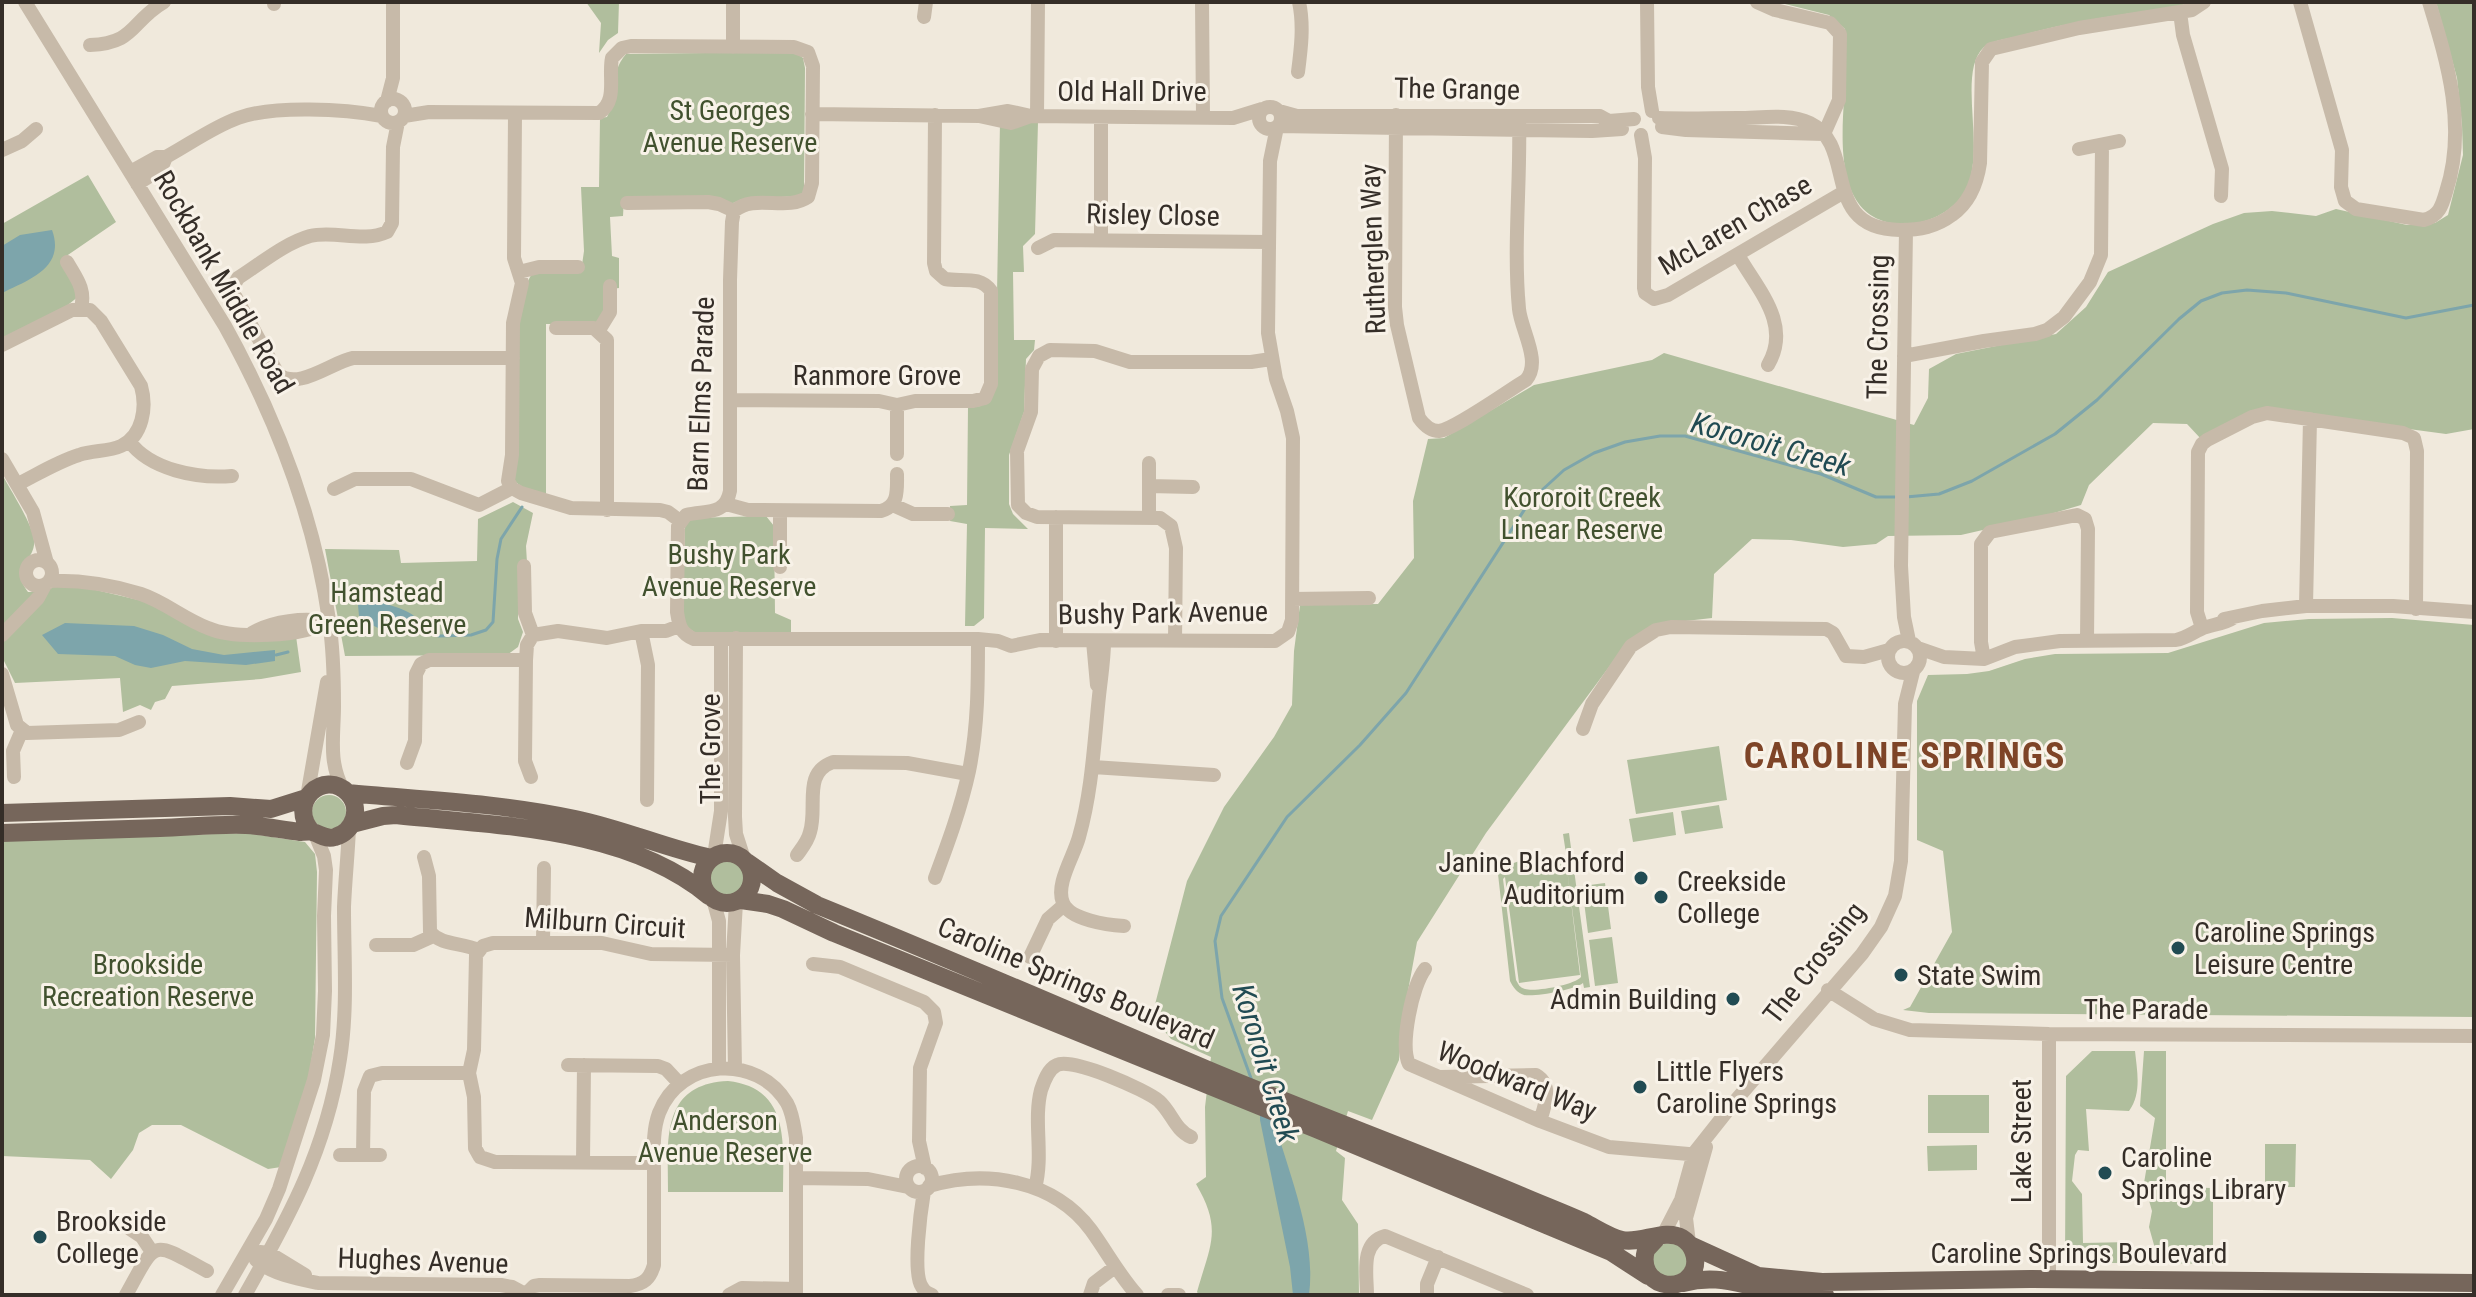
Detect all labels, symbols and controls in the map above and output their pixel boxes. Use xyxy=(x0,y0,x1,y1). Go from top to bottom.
street label: The Grange xyxy=(1394,71,1520,107)
street label: Old Hall Drive xyxy=(1057,75,1207,108)
park label: St Georges Avenue Reserve xyxy=(643,94,817,159)
street label: Rutherglen Way xyxy=(1354,163,1392,335)
street label: Rockbank Middle Road xyxy=(147,165,301,399)
street label: McLaren Chase xyxy=(1653,168,1817,282)
street label: Risley Close xyxy=(1086,197,1220,233)
street label: The Crossing xyxy=(1860,254,1896,400)
street label: Barn Elms Parade xyxy=(681,296,721,492)
street label: Ranmore Grove xyxy=(793,359,961,392)
water label: Kororoit Creek xyxy=(1687,405,1855,484)
park label: Kororoit Creek Linear Reserve xyxy=(1501,481,1663,546)
park label: Bushy Park Avenue Reserve xyxy=(642,538,816,603)
park label: Hamstead Green Reserve xyxy=(308,576,466,641)
street label: Bushy Park Avenue xyxy=(1058,595,1268,631)
street label: The Grove xyxy=(694,693,727,805)
district label: CAROLINE SPRINGS xyxy=(1744,735,2066,777)
place label: Janine Blachford Auditorium xyxy=(1438,846,1625,911)
place label: Creekside College xyxy=(1677,865,1786,930)
marker: Janine Blachford Auditorium xyxy=(1632,869,1650,887)
marker: Creekside College xyxy=(1652,888,1670,906)
street label: The Crossing xyxy=(1756,896,1872,1030)
street label: Milburn Circuit xyxy=(523,901,687,945)
street label: Caroline Springs Boulevard xyxy=(933,910,1219,1056)
place label: Caroline Springs Leisure Centre xyxy=(2194,916,2375,981)
marker: Caroline Springs Leisure Centre xyxy=(2169,939,2187,957)
park label: Brookside Recreation Reserve xyxy=(42,948,254,1013)
place label: State Swim xyxy=(1917,959,2041,992)
marker: State Swim xyxy=(1892,966,1910,984)
water label: Kororoit Creek xyxy=(1225,979,1307,1147)
place label: Admin Building xyxy=(1550,983,1717,1016)
marker: Admin Building xyxy=(1724,990,1742,1008)
street label: The Parade xyxy=(2084,993,2208,1026)
street label: Woodward Way xyxy=(1433,1034,1602,1128)
place label: Little Flyers Caroline Springs xyxy=(1656,1055,1837,1120)
marker: Little Flyers Caroline Springs xyxy=(1631,1078,1649,1096)
street label: Lake Street xyxy=(2005,1079,2038,1203)
park label: Anderson Avenue Reserve xyxy=(638,1104,812,1169)
place label: Caroline Springs Library xyxy=(2121,1141,2287,1206)
marker: Caroline Springs Library xyxy=(2096,1164,2114,1182)
place label: Brookside College xyxy=(56,1205,166,1270)
marker: Brookside College xyxy=(31,1228,49,1246)
street label: Caroline Springs Boulevard xyxy=(1930,1237,2228,1270)
street label: Hughes Avenue xyxy=(337,1242,509,1280)

